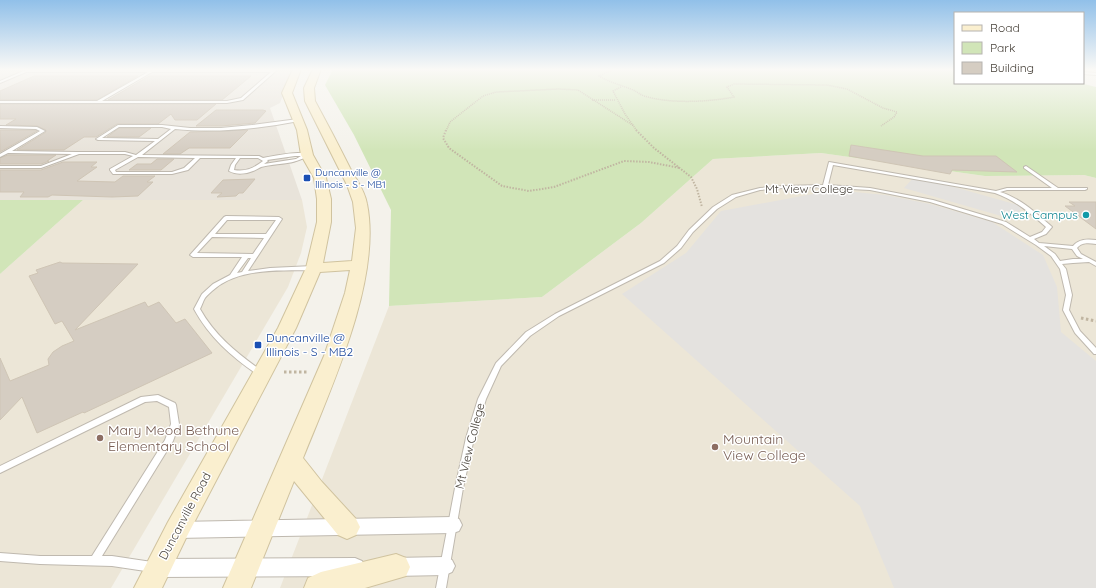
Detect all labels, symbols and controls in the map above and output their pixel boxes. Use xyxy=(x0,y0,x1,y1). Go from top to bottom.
legend xyxy=(954,12,1084,84)
text: Road xyxy=(990,20,1020,35)
text: Park xyxy=(990,40,1015,55)
text: Building xyxy=(990,60,1034,75)
place label: Duncanville @ Illinois - S - MB1 xyxy=(315,166,386,191)
marker: Duncanville @ Illinois - S - MB1 xyxy=(302,173,312,183)
street label: Mt View College xyxy=(765,181,853,196)
place label: West Campus xyxy=(1001,207,1078,222)
marker: West Campus xyxy=(1081,210,1091,220)
place label: Duncanville @ Illinois - S - MB2 xyxy=(266,330,353,359)
marker: Duncanville @ Illinois - S - MB2 xyxy=(253,340,263,350)
street label: Mt View College xyxy=(452,401,488,490)
place label: Mary Meod Bethune Elementary School xyxy=(108,421,239,455)
place label: Mountain View College xyxy=(723,430,806,464)
marker: Mary Meod Bethune Elementary School xyxy=(95,433,105,443)
marker: Mountain View College xyxy=(710,442,720,452)
street label: Duncanville Road xyxy=(155,469,214,562)

